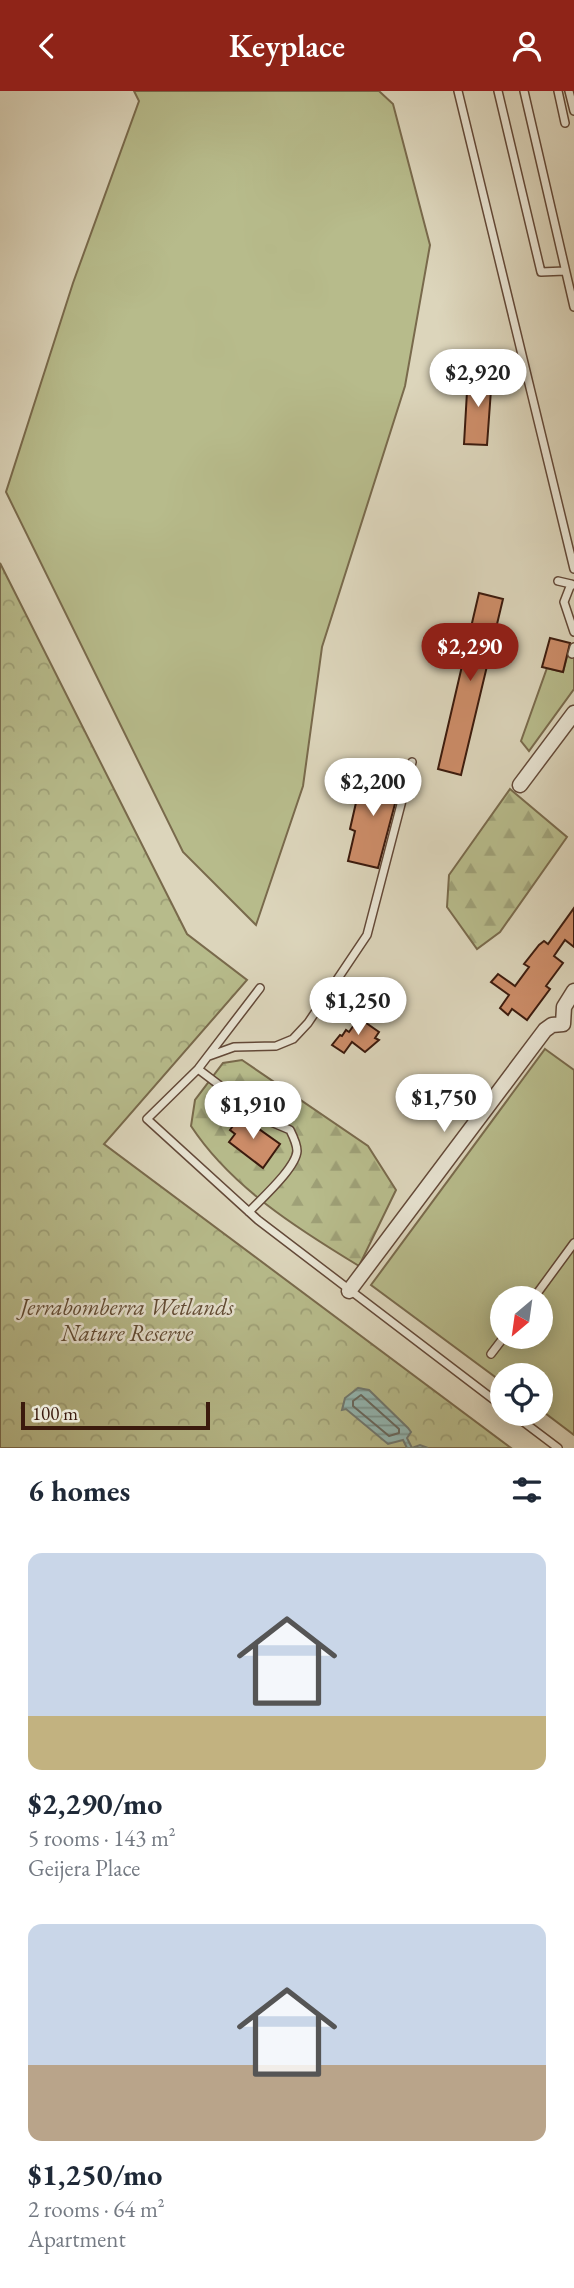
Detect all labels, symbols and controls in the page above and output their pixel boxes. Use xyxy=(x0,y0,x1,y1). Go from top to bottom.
text: Keyplace xyxy=(229,25,345,67)
icon: back xyxy=(28,27,66,65)
icon: person xyxy=(508,27,546,65)
pin: $2,920 xyxy=(421,349,535,409)
text: $2,920 xyxy=(446,357,510,387)
pin: $2,290 xyxy=(413,623,527,683)
text: $2,290 xyxy=(438,631,502,661)
pin: $2,200 xyxy=(316,759,430,818)
text: $2,200 xyxy=(341,766,405,796)
pin: $1,250 xyxy=(301,977,415,1037)
text: $1,250 xyxy=(326,985,390,1015)
pin: $1,750 xyxy=(387,1075,501,1134)
pin: $1,910 xyxy=(196,1081,310,1141)
text: $1,750 xyxy=(412,1082,476,1112)
text: $1,910 xyxy=(221,1089,285,1119)
north arrow xyxy=(490,1286,553,1349)
map controls xyxy=(490,1286,553,1426)
park label: Jerrabomberra Wetlands Nature Reserve xyxy=(15,1292,234,1348)
button: locate xyxy=(490,1363,553,1426)
scale bar xyxy=(21,1399,210,1431)
text: 100 m xyxy=(32,1401,78,1426)
text: 6 homes xyxy=(28,1471,130,1510)
icon: filters xyxy=(508,1471,546,1509)
icon: home xyxy=(224,1598,350,1724)
text: $2,290/mo xyxy=(28,1784,162,1823)
text: 5 rooms · 143 m² xyxy=(28,1823,176,1853)
text: Geijera Place xyxy=(28,1853,140,1883)
icon: home xyxy=(224,1969,350,2095)
text: $1,250/mo xyxy=(28,2155,162,2194)
text: 2 rooms · 64 m² xyxy=(28,2194,165,2224)
text: Apartment xyxy=(28,2224,126,2254)

